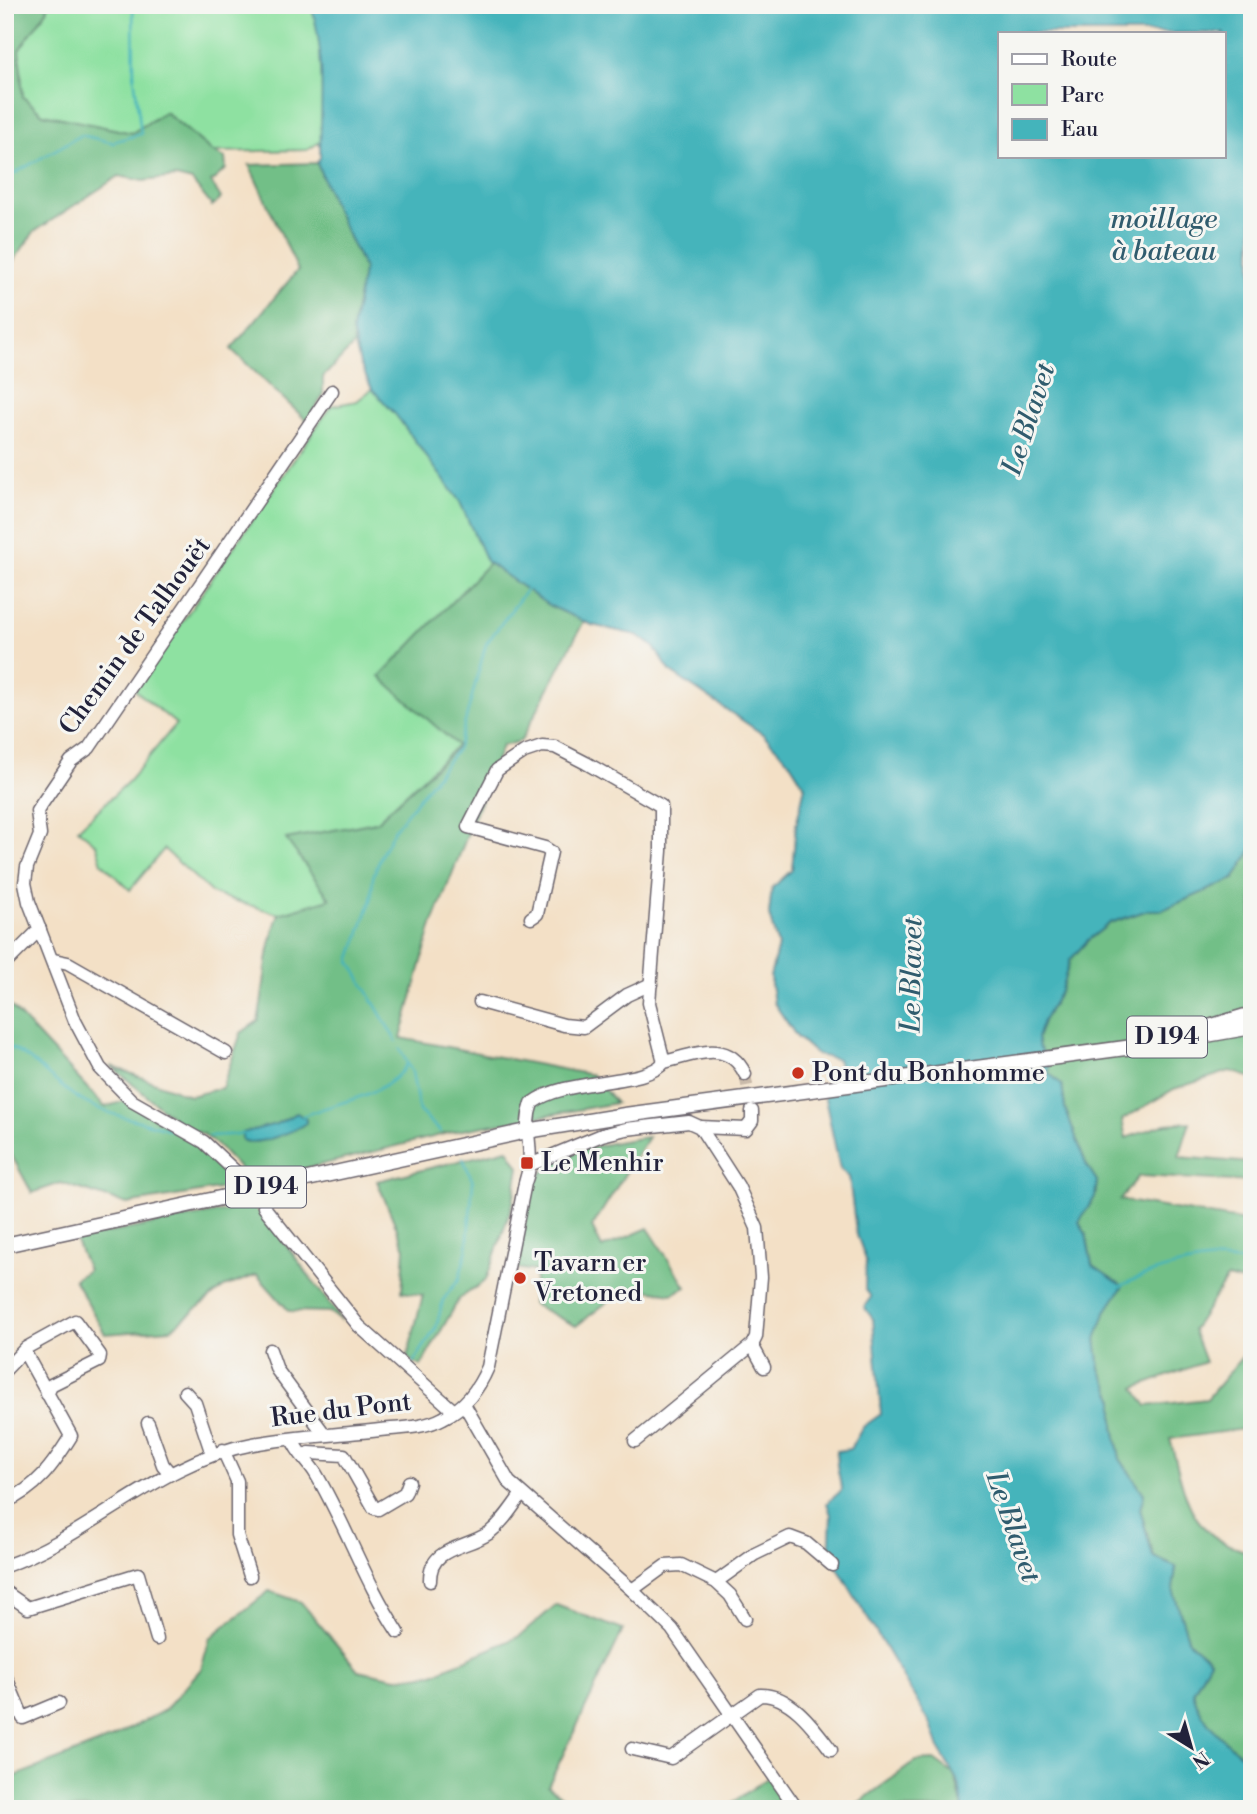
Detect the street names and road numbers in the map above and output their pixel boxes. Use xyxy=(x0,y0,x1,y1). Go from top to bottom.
street label: Chemin de Talhouët xyxy=(52,531,218,741)
road number: D 194 xyxy=(1127,1016,1207,1058)
road number: D 194 xyxy=(226,1167,306,1208)
street label: Rue du Pont xyxy=(269,1385,413,1435)

